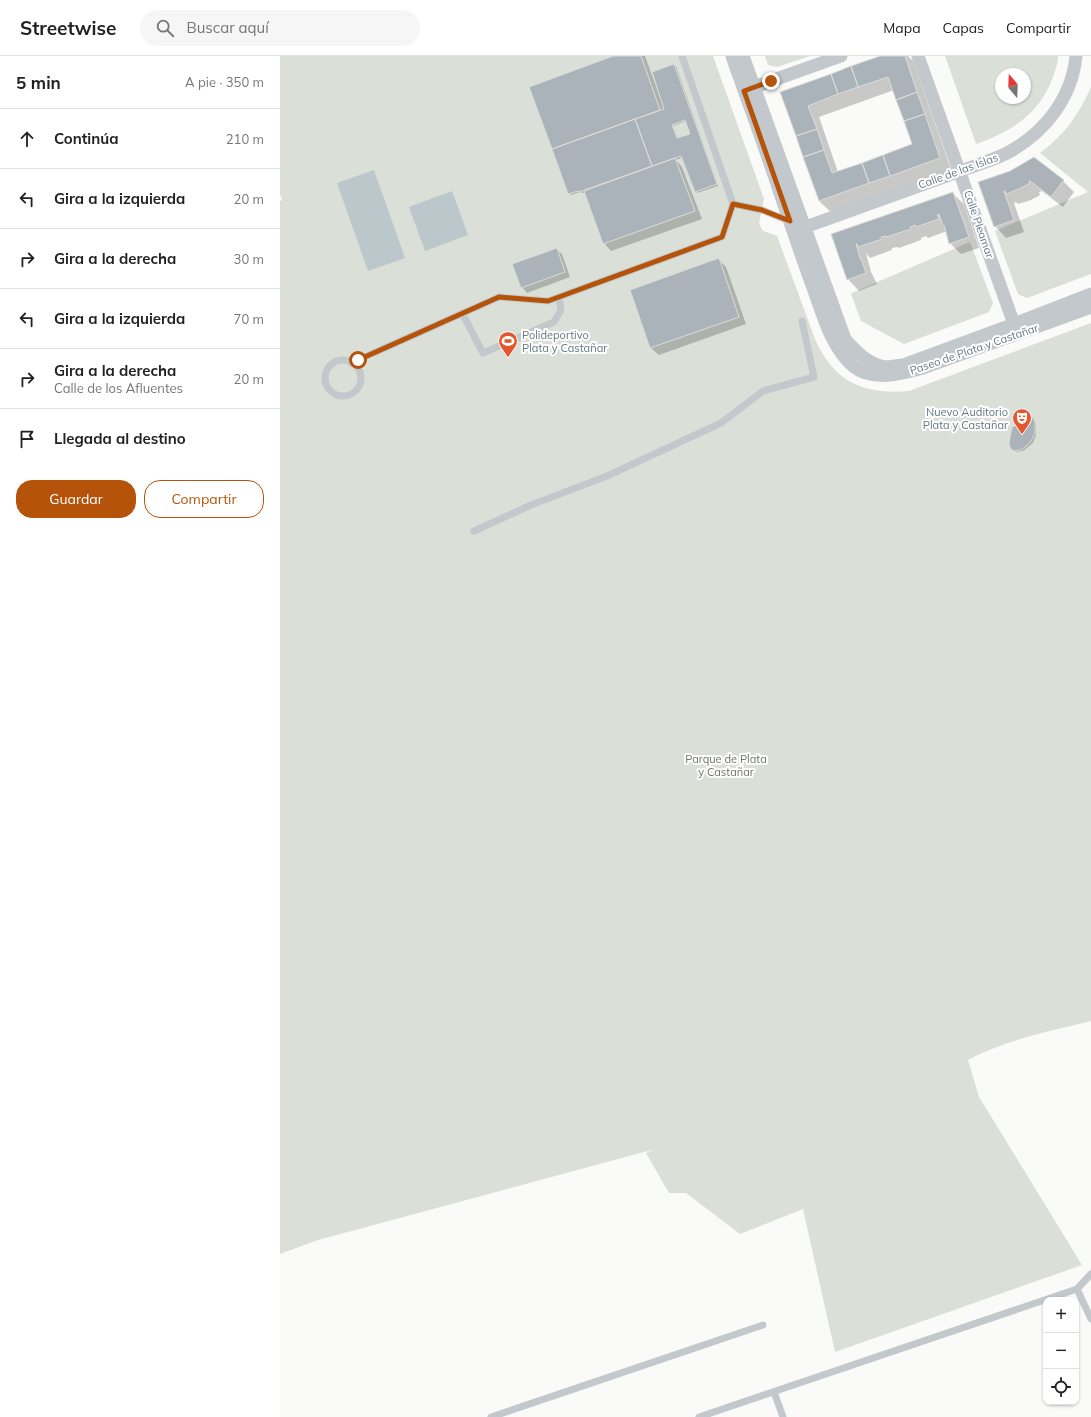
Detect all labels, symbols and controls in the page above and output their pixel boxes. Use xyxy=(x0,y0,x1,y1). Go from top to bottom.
search box xyxy=(140,10,420,46)
text: Streetwise xyxy=(20,16,116,40)
icon: search xyxy=(154,17,176,39)
text: Buscar aquí xyxy=(186,18,269,37)
text: Mapa xyxy=(883,19,921,37)
text: Capas xyxy=(943,19,984,37)
text: Compartir xyxy=(1006,19,1071,37)
north arrow xyxy=(995,68,1031,104)
text: 5 min xyxy=(16,72,61,93)
route end xyxy=(762,72,780,90)
text: A pie · 350 m xyxy=(185,74,264,90)
icon: ahead xyxy=(16,128,38,150)
text: Continúa xyxy=(54,129,119,148)
text: 210 m xyxy=(226,131,264,147)
street label: Calle de las Islas xyxy=(916,150,1000,192)
icon: left xyxy=(16,188,38,210)
street label: Calle Pleamar xyxy=(961,188,997,260)
text: Gira a la izquierda xyxy=(54,189,185,208)
text: 20 m xyxy=(234,191,264,207)
icon: right xyxy=(16,248,38,270)
text: Gira a la derecha xyxy=(54,249,176,268)
text: 30 m xyxy=(234,251,264,267)
icon: left xyxy=(16,308,38,330)
text: Gira a la izquierda xyxy=(54,309,185,328)
text: 70 m xyxy=(234,311,264,327)
street label: Paseo de Plata y Castañar xyxy=(908,320,1040,378)
place label: Polideportivo Plata y Castañar xyxy=(522,328,607,355)
sports icon: Polideportivo Plata y Castañar xyxy=(497,330,519,358)
route start xyxy=(349,351,367,369)
text: Gira a la derecha xyxy=(54,361,176,380)
icon: right xyxy=(16,368,38,390)
text: 20 m xyxy=(234,371,264,387)
text: Calle de los Afluentes xyxy=(54,380,183,396)
place label: Nuevo Auditorio Plata y Castañar xyxy=(923,405,1008,432)
theatre icon: Nuevo Auditorio Plata y Castañar xyxy=(1011,407,1033,435)
icon: arrive xyxy=(16,428,38,450)
text: Llegada al destino xyxy=(54,429,186,448)
button: Guardar xyxy=(16,480,136,518)
button: Compartir xyxy=(144,480,264,518)
park label: Parque de Plata y Castañar xyxy=(685,752,767,779)
map controls xyxy=(1043,1297,1079,1405)
button: + xyxy=(1043,1297,1079,1333)
button: − xyxy=(1043,1333,1079,1369)
button: locate xyxy=(1043,1369,1079,1405)

